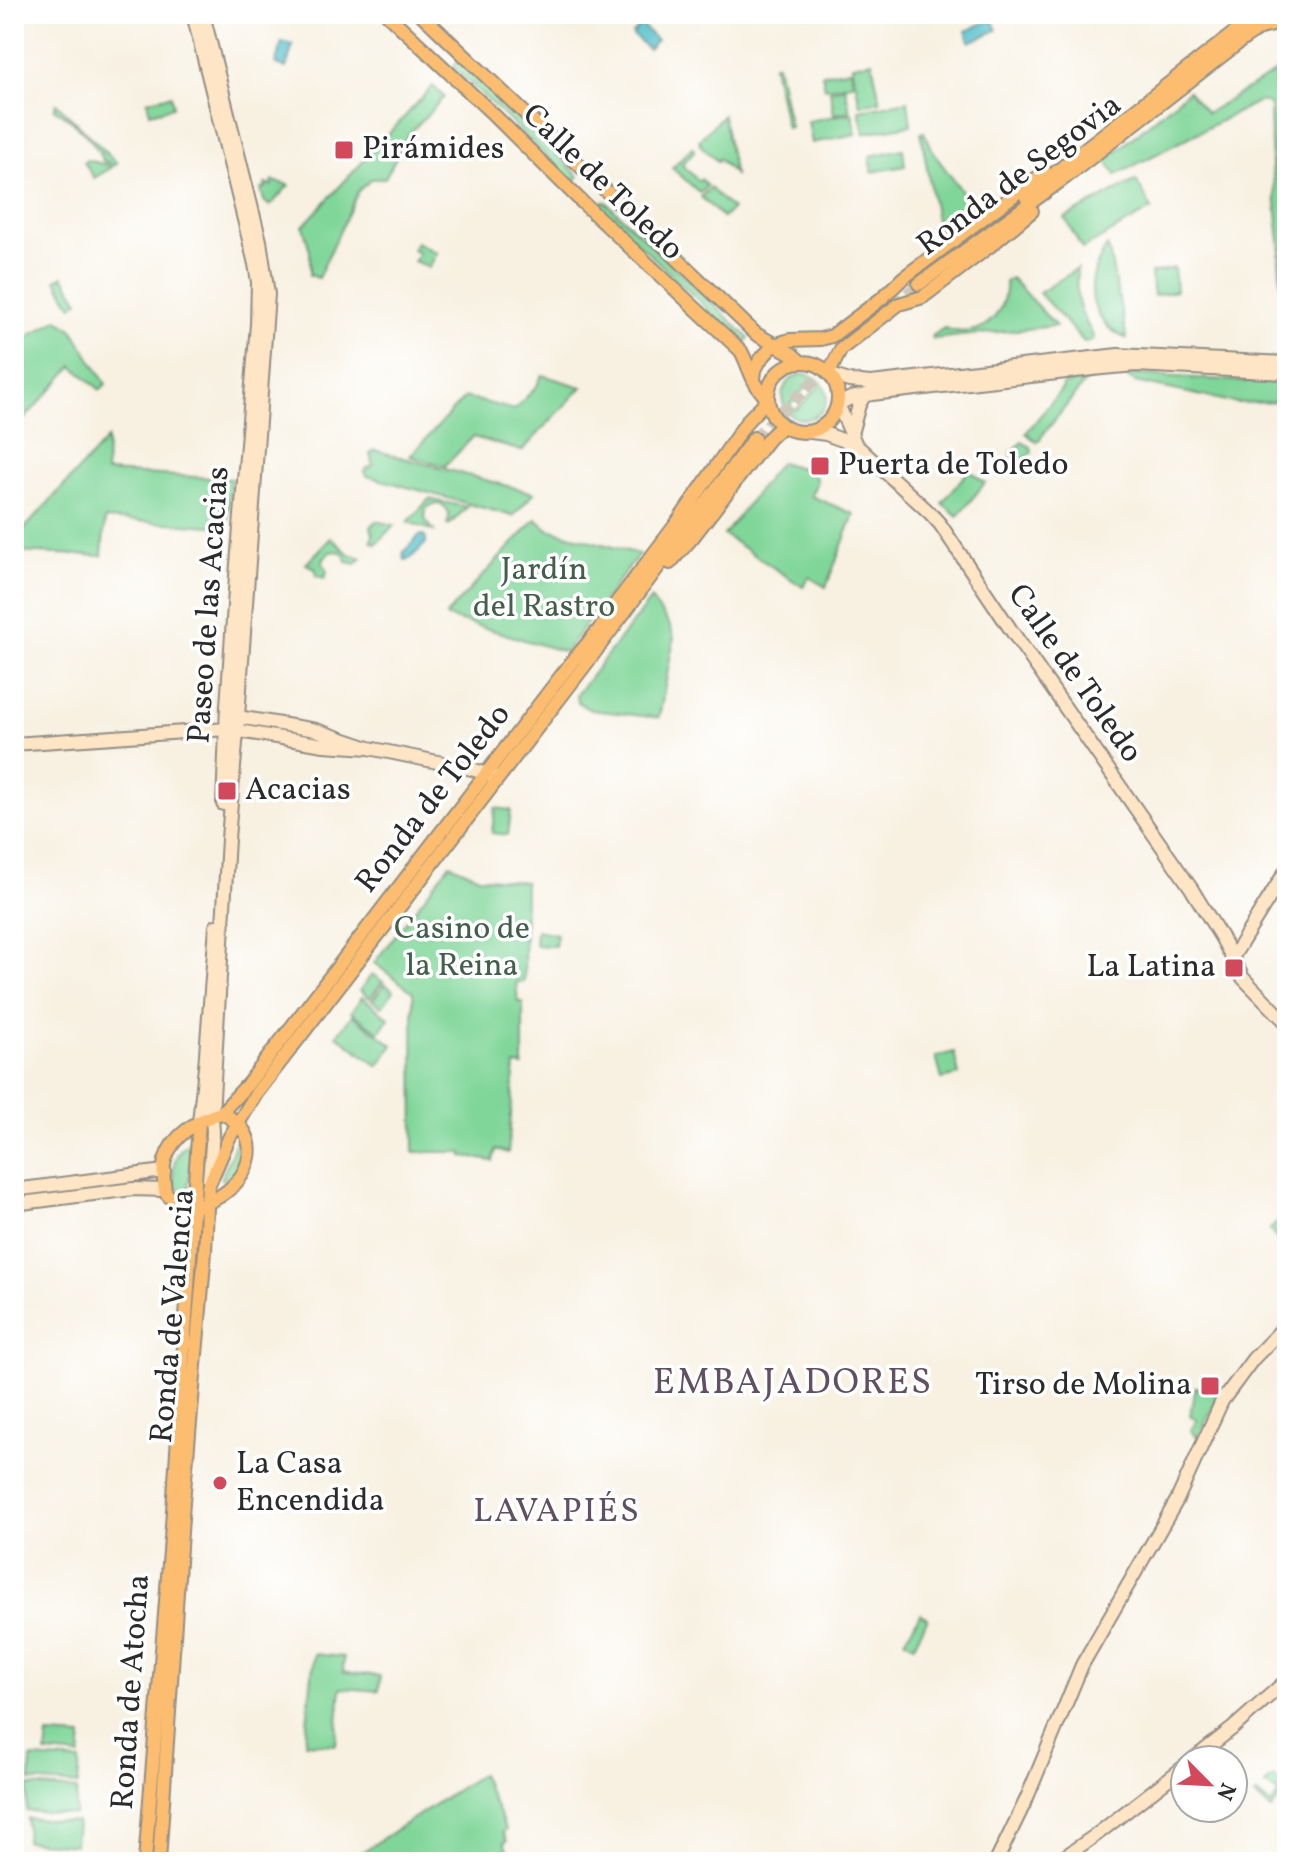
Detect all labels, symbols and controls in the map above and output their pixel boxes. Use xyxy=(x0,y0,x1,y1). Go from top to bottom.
street label: Ronda de Segovia xyxy=(909,84,1131,268)
street label: Calle de Toledo xyxy=(511,95,693,271)
place label: Pirámides xyxy=(362,128,504,172)
marker: Pirámides xyxy=(333,139,355,161)
place label: Puerta de Toledo xyxy=(838,444,1068,488)
marker: Puerta de Toledo xyxy=(809,455,831,477)
street label: Paseo de las Acacias xyxy=(178,465,242,745)
park label: Jardín del Rastro xyxy=(473,549,615,630)
street label: Calle de Toledo xyxy=(996,576,1152,772)
street label: Ronda de Toledo xyxy=(346,695,522,903)
place label: Acacias xyxy=(245,769,351,813)
marker: Acacias xyxy=(216,780,238,802)
park label: Casino de la Reina xyxy=(394,908,530,989)
place label: La Latina xyxy=(1086,946,1216,990)
marker: La Latina xyxy=(1223,957,1245,979)
street label: Ronda de Valencia xyxy=(141,1187,207,1445)
district label: EMBAJADORES xyxy=(653,1359,933,1409)
place label: Tirso de Molina xyxy=(975,1364,1192,1408)
marker: Tirso de Molina xyxy=(1199,1375,1221,1397)
place label: La Casa Encendida xyxy=(236,1443,385,1524)
marker: La Casa Encendida xyxy=(211,1474,229,1492)
district label: LAVAPIÉS xyxy=(473,1489,641,1536)
street label: Ronda de Atocha xyxy=(102,1573,162,1811)
north arrow xyxy=(1169,1744,1249,1824)
text: N xyxy=(1208,1778,1242,1805)

